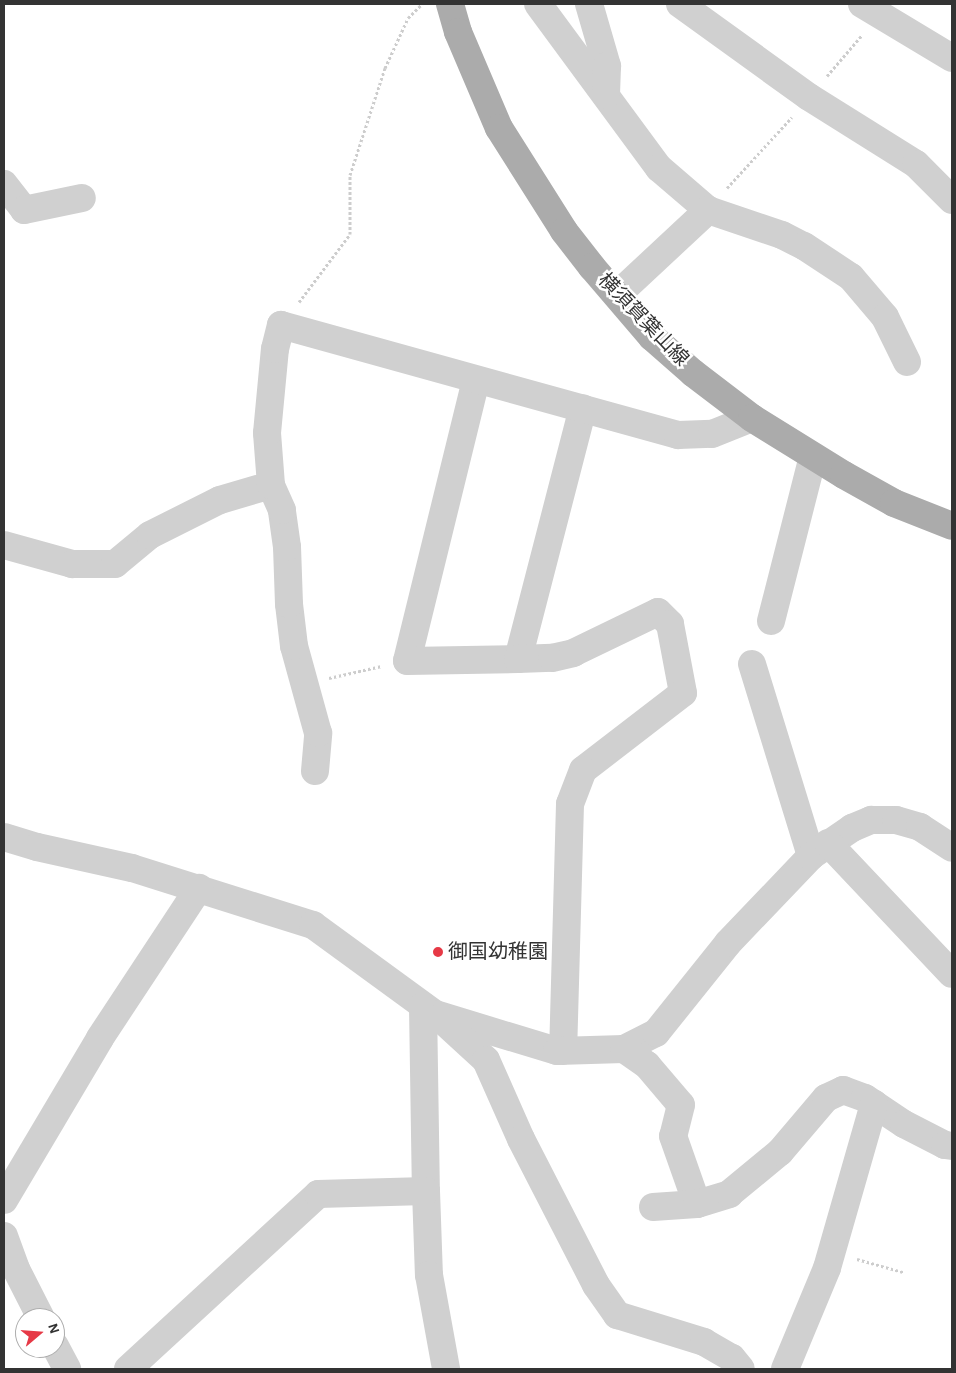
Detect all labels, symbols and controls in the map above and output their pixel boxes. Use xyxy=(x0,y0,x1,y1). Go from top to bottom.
street label: 横須賀葉山線 xyxy=(593,269,693,371)
place label: 御国幼稚園 xyxy=(448,940,548,964)
marker: 御国幼稚園 xyxy=(432,946,444,958)
north arrow xyxy=(15,1308,65,1358)
text: N xyxy=(45,1322,61,1335)

